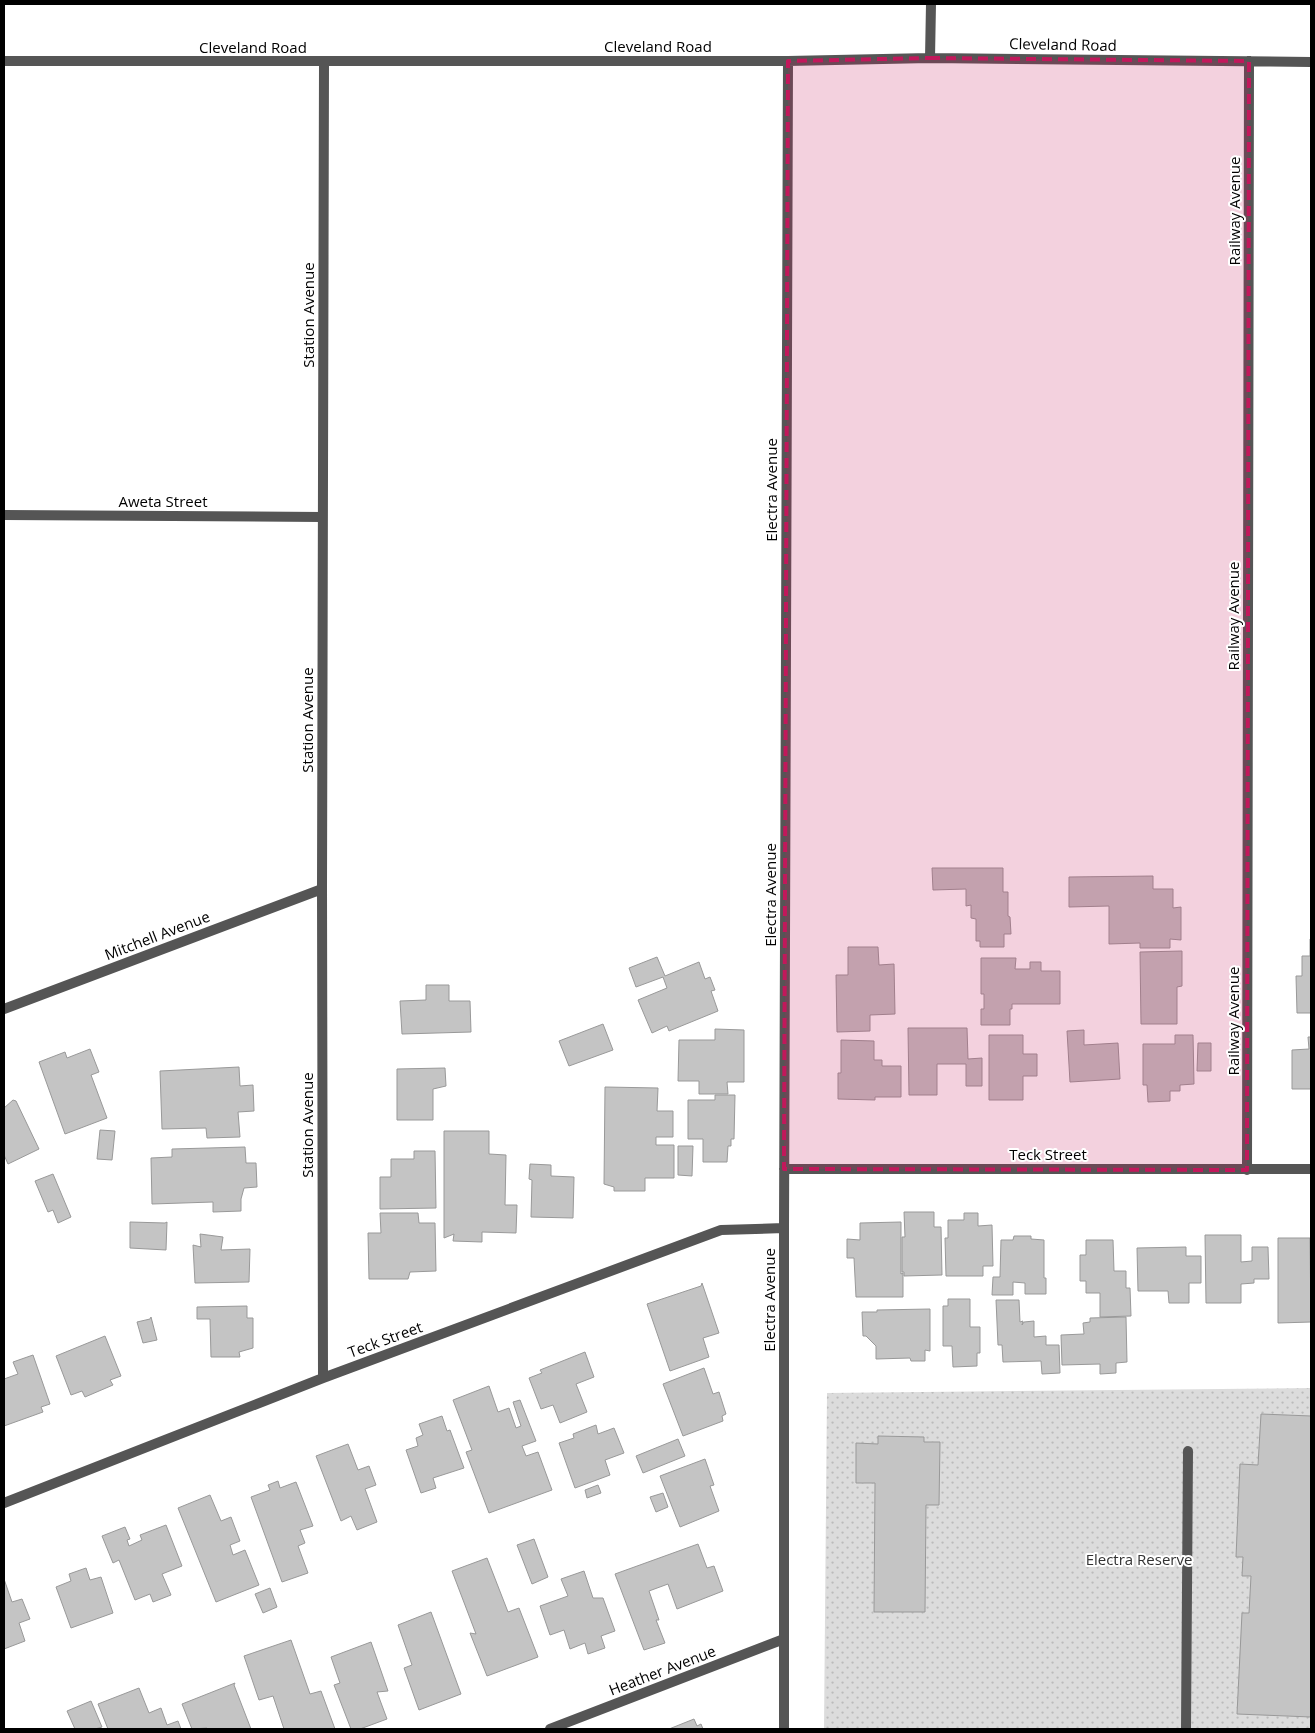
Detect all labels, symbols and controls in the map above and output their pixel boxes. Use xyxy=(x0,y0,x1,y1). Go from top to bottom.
street label: Cleveland Road xyxy=(1009,33,1117,55)
street label: Cleveland Road xyxy=(604,36,712,56)
street label: Cleveland Road xyxy=(199,37,307,57)
street label: Railway Avenue xyxy=(1224,157,1244,265)
street label: Station Avenue xyxy=(298,262,318,368)
street label: Electra Avenue xyxy=(761,438,781,542)
street label: Aweta Street xyxy=(118,491,208,511)
street label: Railway Avenue xyxy=(1223,562,1243,670)
street label: Station Avenue xyxy=(297,667,317,773)
street label: Electra Avenue xyxy=(760,843,780,947)
street label: Mitchell Avenue xyxy=(102,906,212,964)
street label: Railway Avenue xyxy=(1223,967,1243,1075)
street label: Station Avenue xyxy=(297,1072,317,1178)
street label: Teck Street xyxy=(1009,1144,1087,1164)
street label: Electra Avenue xyxy=(759,1248,779,1352)
street label: Teck Street xyxy=(345,1316,425,1362)
park label: Electra Reserve xyxy=(1086,1549,1192,1569)
street label: Heather Avenue xyxy=(606,1640,718,1700)

